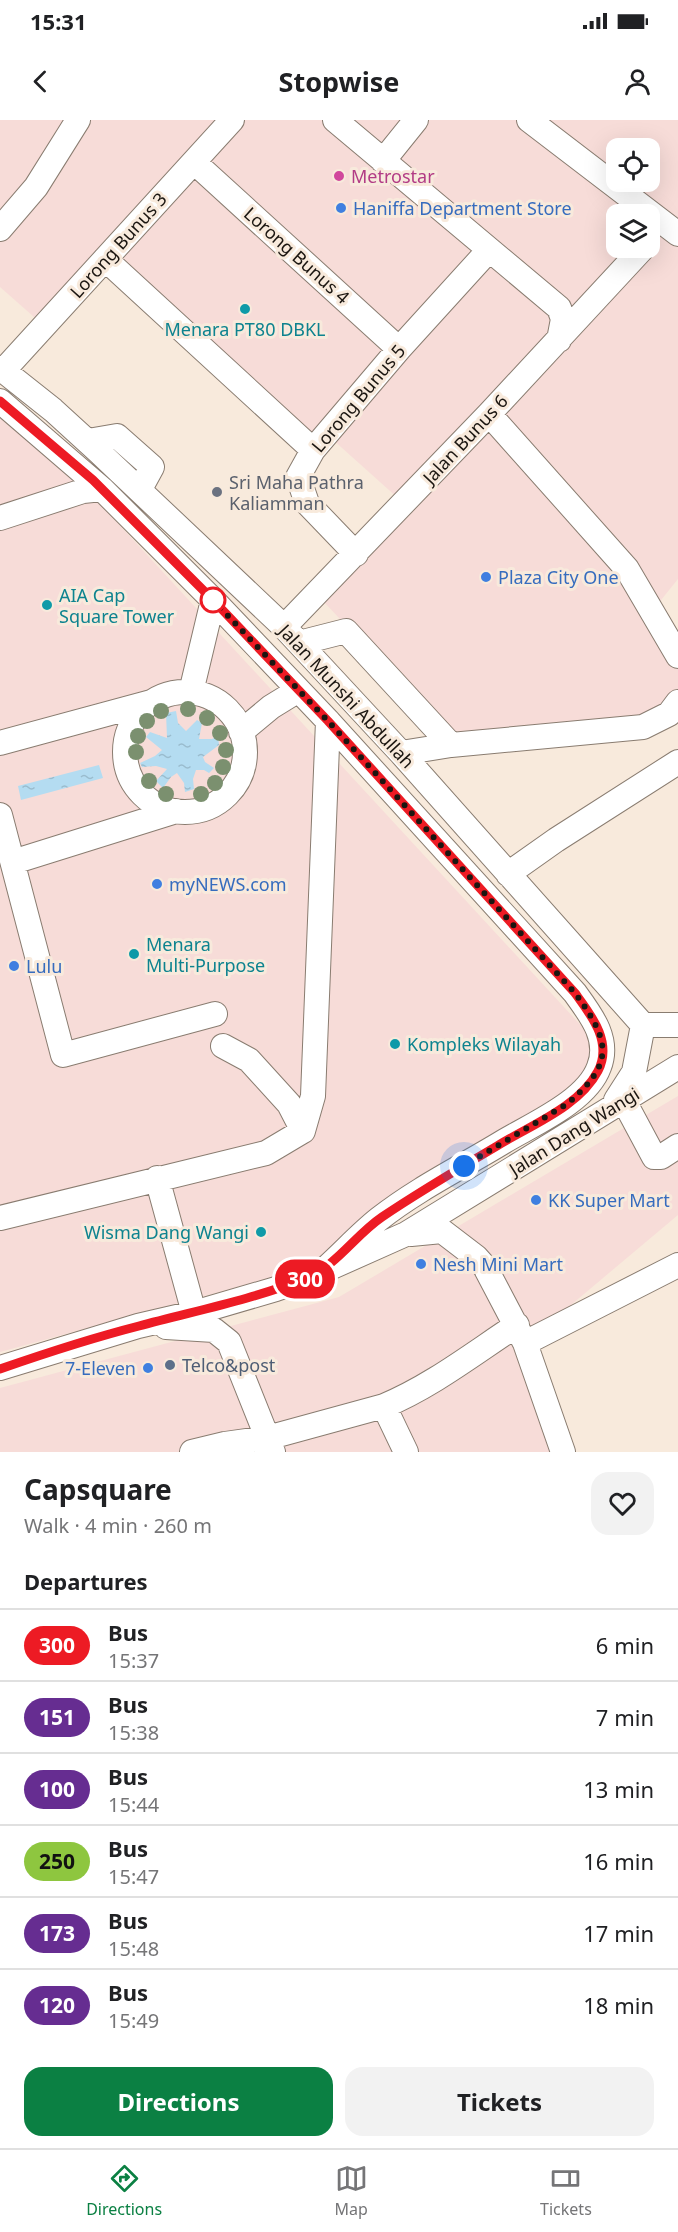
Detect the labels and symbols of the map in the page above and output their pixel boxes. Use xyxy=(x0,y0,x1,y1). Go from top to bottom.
place label: Metrostar xyxy=(351,164,435,188)
marker: Metrostar xyxy=(332,169,346,183)
street label: Lorong Bunus 3 xyxy=(64,187,172,303)
place label: Haniffa Department Store xyxy=(353,196,572,220)
street label: Lorong Bunus 4 xyxy=(239,201,355,309)
marker: Haniffa Department Store xyxy=(334,201,348,215)
marker: Menara PT80 DBKL xyxy=(238,302,252,316)
place label: Menara PT80 DBKL xyxy=(164,317,326,341)
street label: Lorong Bunus 5 xyxy=(306,339,410,457)
street label: Jalan Bunus 6 xyxy=(416,389,513,490)
place label: Sri Maha Pathra Kaliamman xyxy=(229,470,364,515)
marker: Sri Maha Pathra Kaliamman xyxy=(210,485,224,499)
place label: Plaza City One xyxy=(498,565,619,589)
marker: Plaza City One xyxy=(479,570,493,584)
place label: AIA Cap Square Tower xyxy=(59,583,175,628)
unlabelled marker xyxy=(200,587,226,613)
marker: AIA Cap Square Tower xyxy=(40,598,54,612)
street label: Jalan Munshi Abdullah xyxy=(273,617,420,773)
place label: myNEWS.com xyxy=(169,872,287,896)
marker: myNEWS.com xyxy=(150,877,164,891)
place label: Menara Multi-Purpose xyxy=(146,932,265,977)
marker: Menara Multi-Purpose xyxy=(127,947,141,961)
place label: Lulu xyxy=(26,954,62,978)
marker: Lulu xyxy=(7,959,21,973)
place label: Kompleks Wilayah xyxy=(407,1032,561,1056)
marker: Kompleks Wilayah xyxy=(388,1037,402,1051)
street label: Jalan Dang Wangi xyxy=(503,1081,644,1182)
your location xyxy=(449,1151,479,1181)
place label: KK Super Mart xyxy=(548,1188,670,1212)
marker: KK Super Mart xyxy=(529,1193,543,1207)
place label: Wisma Dang Wangi xyxy=(84,1220,249,1244)
marker: Wisma Dang Wangi xyxy=(254,1225,268,1239)
place label: Nesh Mini Mart xyxy=(433,1252,564,1276)
marker: Nesh Mini Mart xyxy=(414,1257,428,1271)
line badge: 300 xyxy=(270,1260,340,1298)
place label: Telco&post xyxy=(182,1353,276,1377)
place label: 7-Eleven xyxy=(65,1356,136,1380)
marker: Telco&post xyxy=(163,1358,177,1372)
marker: 7-Eleven xyxy=(141,1361,155,1375)

